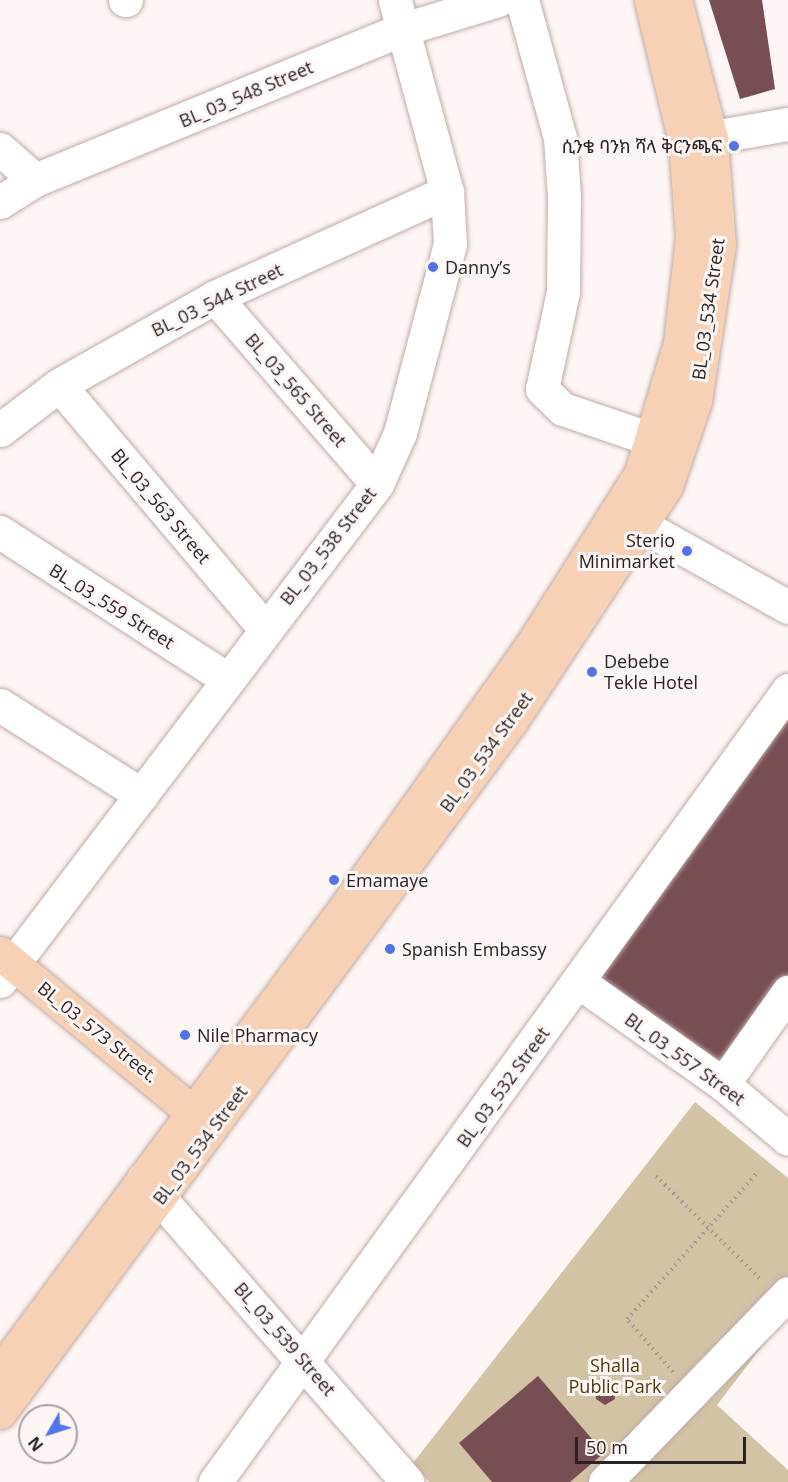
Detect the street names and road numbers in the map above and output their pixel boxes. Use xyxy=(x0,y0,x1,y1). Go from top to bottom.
street label: BL_03_548 Street xyxy=(176,56,316,132)
street label: BL_03_534 Street xyxy=(687,237,729,381)
street label: BL_03_544 Street xyxy=(148,259,286,341)
street label: BL_03_565 Street xyxy=(241,329,351,451)
street label: BL_03_563 Street xyxy=(107,444,215,568)
street label: BL_03_538 Street xyxy=(275,483,381,609)
street label: BL_03_559 Street xyxy=(46,559,178,653)
street label: BL_03_534 Street xyxy=(435,688,537,816)
street label: BL_03_573 Street. xyxy=(34,977,162,1087)
street label: BL_03_557 Street xyxy=(621,1008,749,1110)
street label: BL_03_532 Street xyxy=(452,1023,554,1151)
street label: BL_03_534 Street xyxy=(148,1081,252,1209)
street label: BL_03_539 Street xyxy=(230,1278,340,1400)

